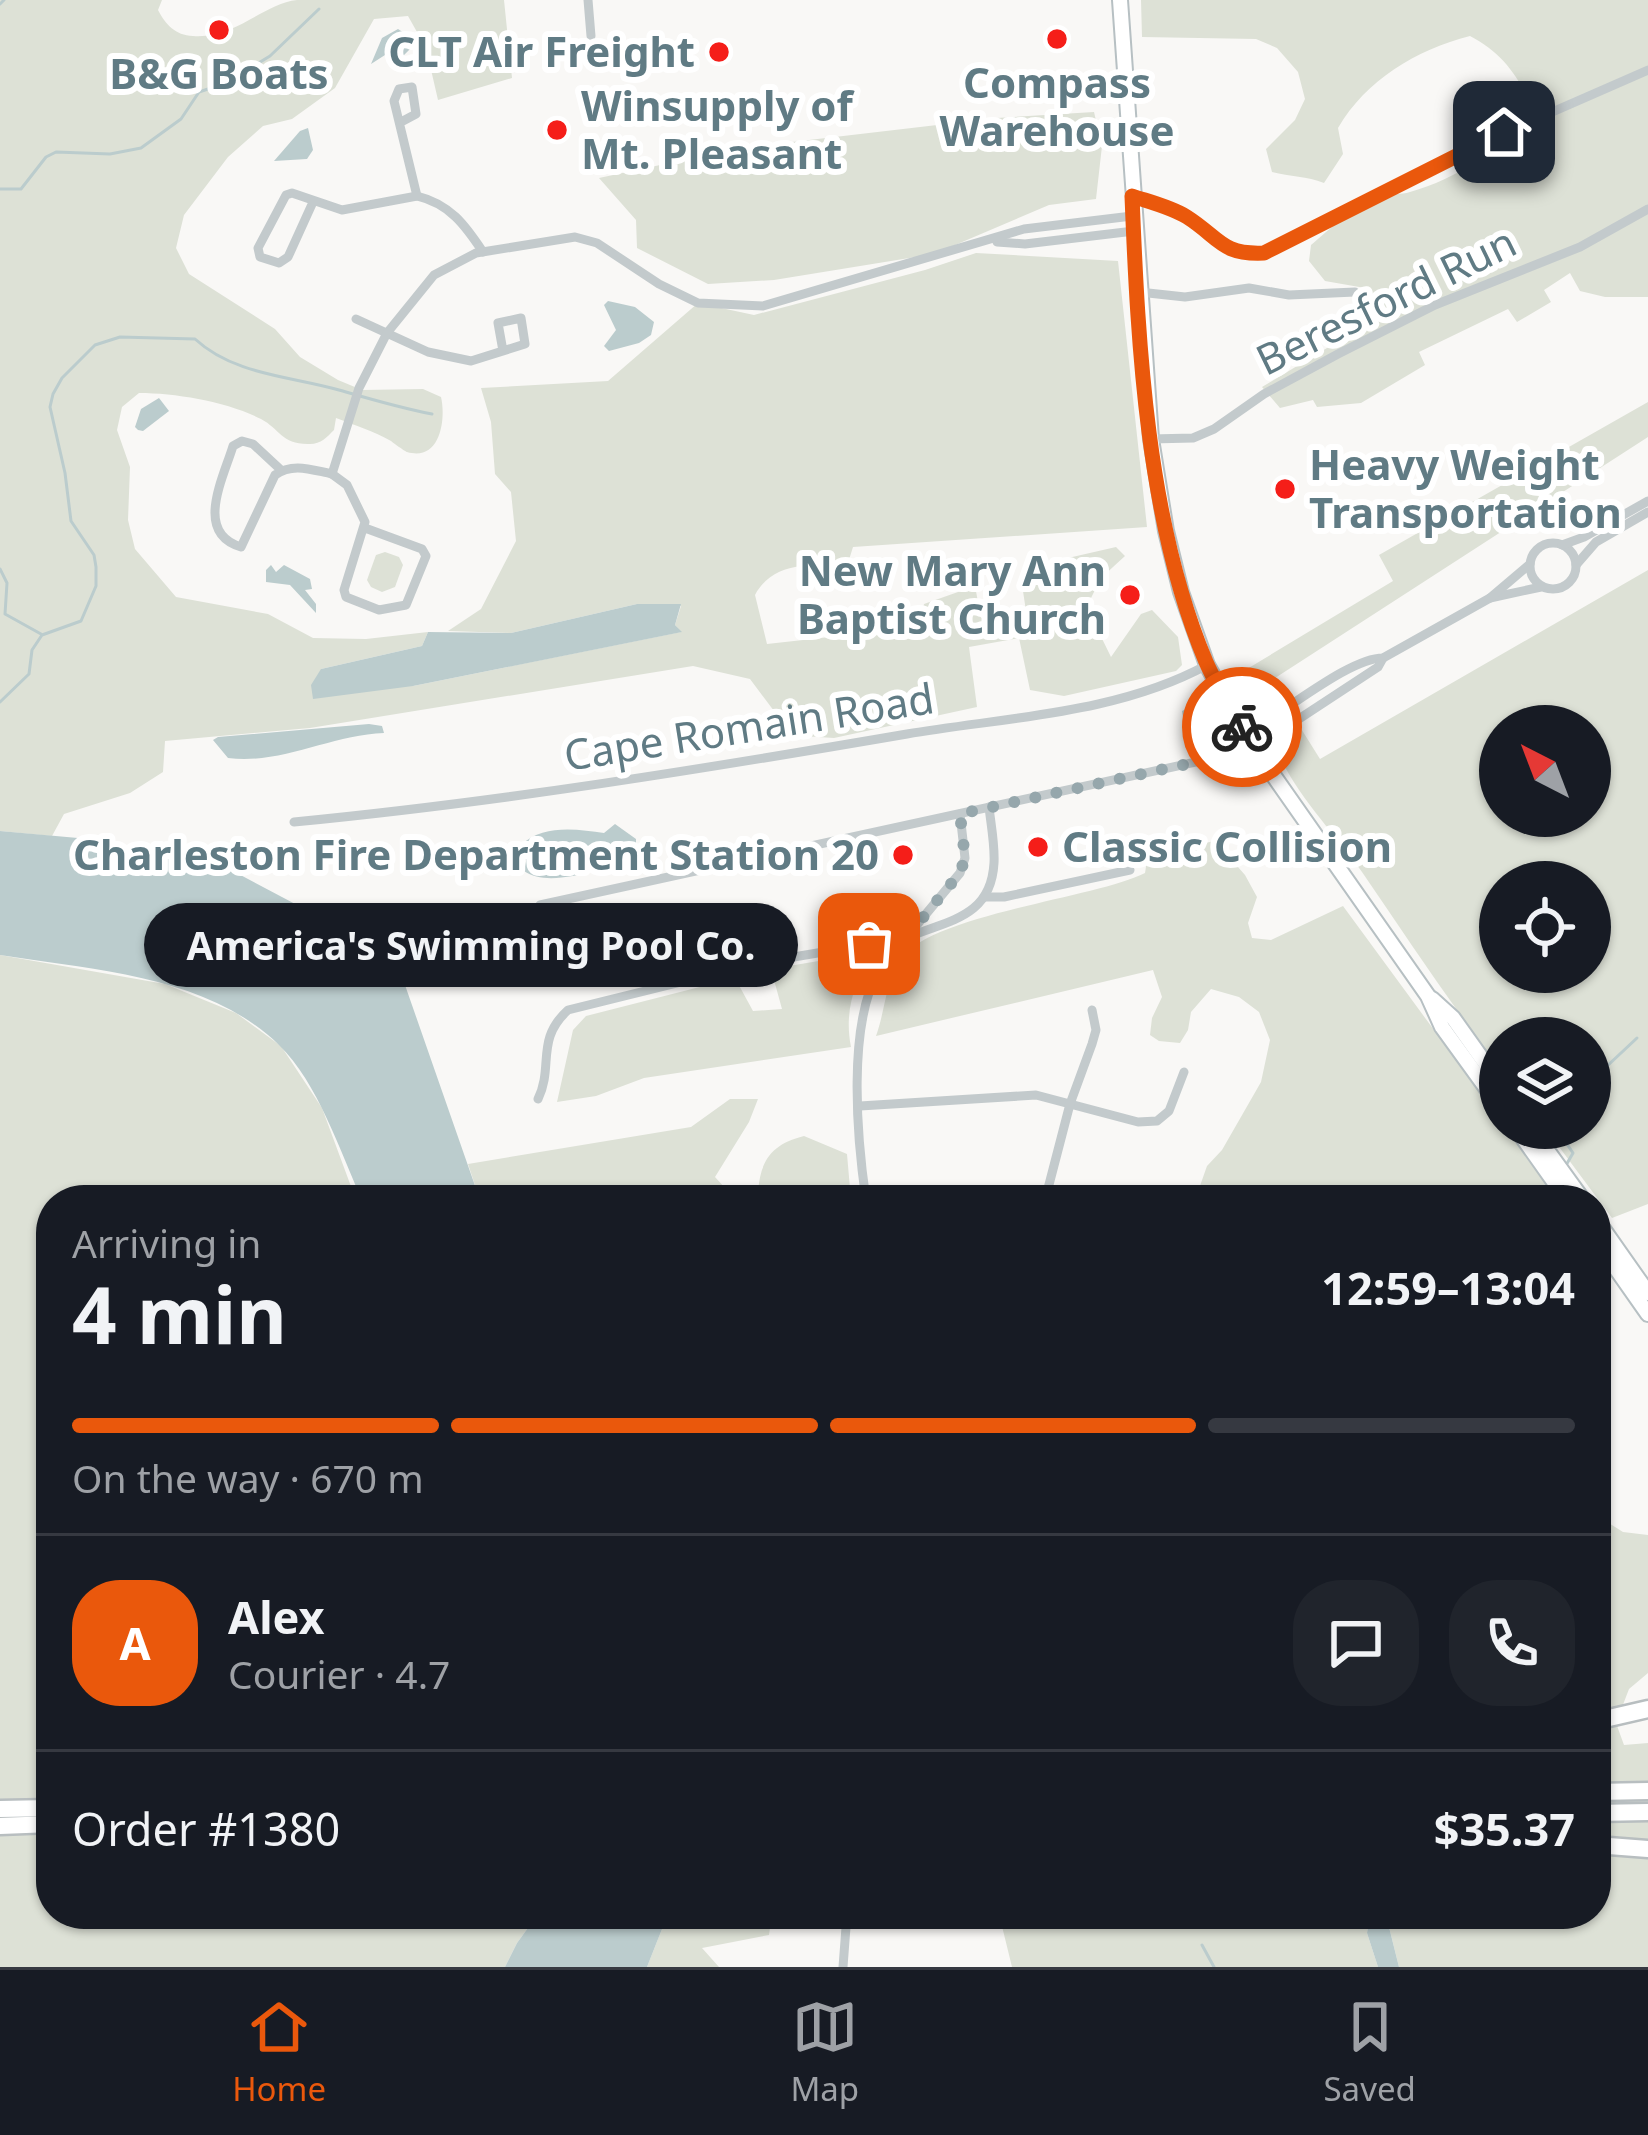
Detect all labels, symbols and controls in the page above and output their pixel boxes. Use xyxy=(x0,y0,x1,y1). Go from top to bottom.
marker: B&G Boats xyxy=(206,17,232,43)
place label: CLT Air Freight xyxy=(388,22,695,79)
marker: Compass Warehouse xyxy=(1044,26,1070,52)
marker: CLT Air Freight xyxy=(706,39,732,65)
place label: B&G Boats xyxy=(109,44,329,101)
place label: Compass Warehouse xyxy=(940,53,1174,158)
place label: Winsupply of Mt. Pleasant xyxy=(581,76,856,181)
pin xyxy=(1453,81,1555,183)
icon: home xyxy=(1471,99,1537,165)
marker: Winsupply of Mt. Pleasant xyxy=(544,117,570,143)
street label: Beresford Run xyxy=(1246,212,1525,387)
place label: Heavy Weight Transportation xyxy=(1309,435,1622,540)
marker: Heavy Weight Transportation xyxy=(1272,476,1298,502)
place label: New Mary Ann Baptist Church xyxy=(797,541,1106,646)
marker: New Mary Ann Baptist Church xyxy=(1117,582,1143,608)
courier xyxy=(1182,667,1302,787)
street label: Cape Romain Road xyxy=(560,668,938,783)
icon: bike xyxy=(1209,694,1275,760)
north arrow xyxy=(1479,705,1611,837)
map controls xyxy=(1479,705,1611,1149)
place label: Classic Collision xyxy=(1062,817,1392,874)
place label: Charleston Fire Department Station 20 xyxy=(73,825,879,882)
marker: Classic Collision xyxy=(1025,834,1051,860)
marker: Charleston Fire Department Station 20 xyxy=(890,842,916,868)
button: locate xyxy=(1479,861,1611,993)
pin xyxy=(818,893,920,995)
callout: America's Swimming Pool Co. xyxy=(143,902,797,986)
icon: bag xyxy=(836,911,902,977)
text: America's Swimming Pool Co. xyxy=(187,918,755,971)
button: layers xyxy=(1479,1017,1611,1149)
text: Arriving in xyxy=(72,1216,261,1269)
text: 12:59–13:04 xyxy=(1321,1257,1575,1318)
text: 4 min xyxy=(72,1261,287,1367)
text: On the way · 670 m xyxy=(72,1451,424,1504)
button: chat xyxy=(1293,1580,1419,1706)
button: phone xyxy=(1449,1580,1575,1706)
text: Alex xyxy=(228,1586,325,1647)
text: A xyxy=(119,1612,151,1673)
text: Courier · 4.7 xyxy=(228,1647,450,1700)
text: Order #1380 xyxy=(72,1798,340,1859)
text: $35.37 xyxy=(1434,1798,1575,1859)
tab: Home xyxy=(232,1994,326,2111)
tab: Map xyxy=(790,1994,859,2111)
tab: Saved xyxy=(1324,1994,1416,2111)

